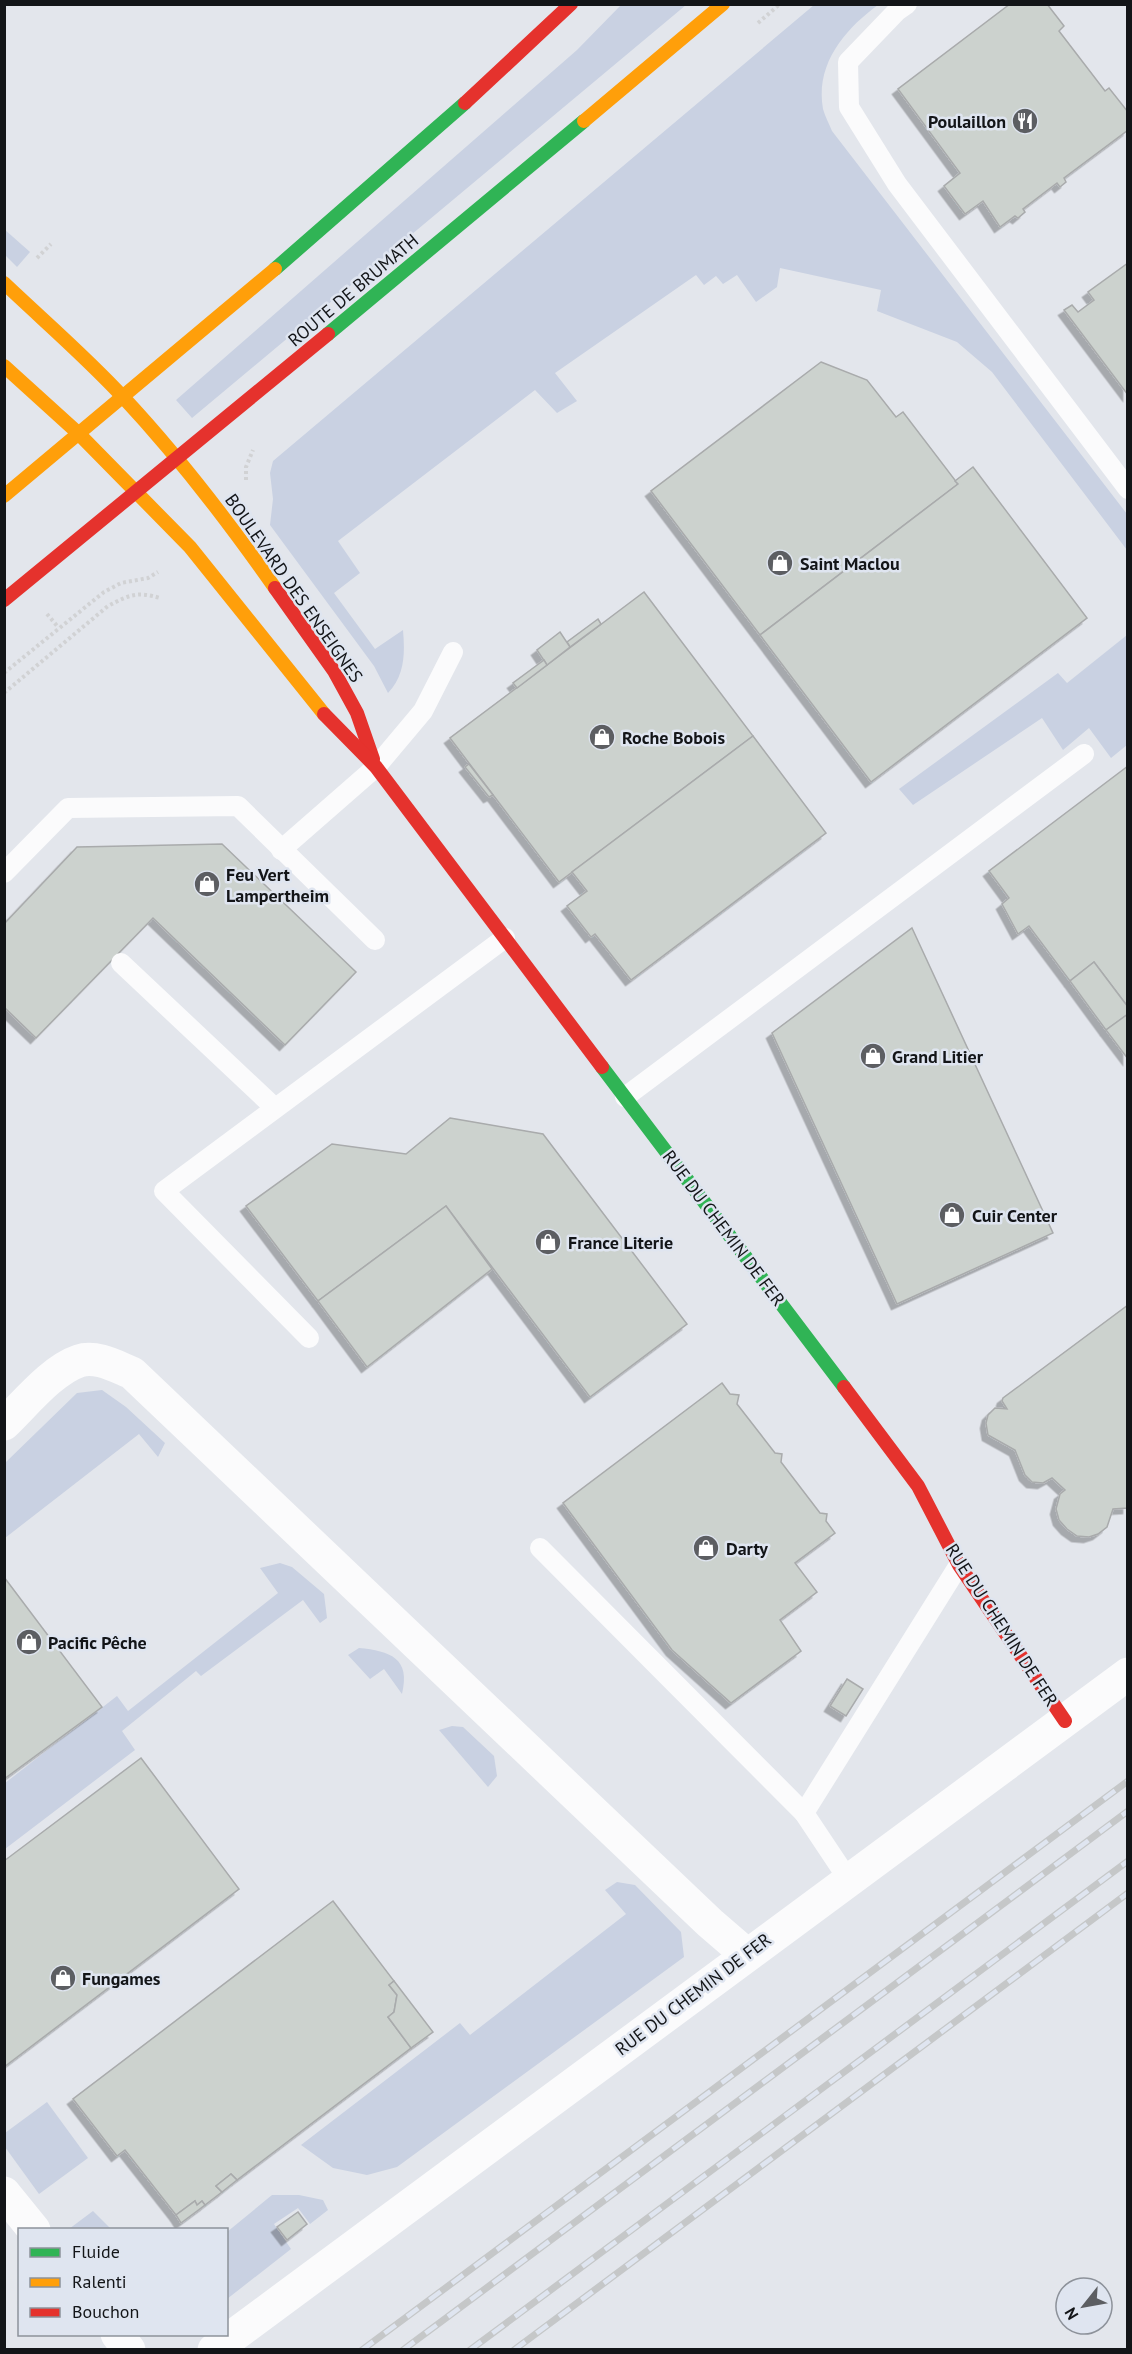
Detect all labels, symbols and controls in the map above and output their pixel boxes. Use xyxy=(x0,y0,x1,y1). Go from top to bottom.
restaurant icon: Poulaillon xyxy=(1010,106,1040,136)
place label: Poulaillon xyxy=(928,110,1006,133)
street label: ROUTE DE BRUMATH xyxy=(283,229,423,351)
street label: BOULEVARD DES ENSEIGNES xyxy=(220,489,368,687)
shop icon: Saint Maclou xyxy=(765,548,795,578)
place label: Saint Maclou xyxy=(800,552,900,575)
shop icon: Roche Bobois xyxy=(587,722,617,752)
place label: Roche Bobois xyxy=(622,726,725,749)
place label: Feu Vert Lampertheim xyxy=(226,863,329,907)
shop icon: Feu Vert Lampertheim xyxy=(192,869,222,899)
shop icon: Grand Litier xyxy=(858,1041,888,1071)
place label: Grand Litier xyxy=(892,1045,984,1068)
street label: RUE DU CHEMIN DE FER xyxy=(658,1145,790,1311)
shop icon: Cuir Center xyxy=(937,1200,967,1230)
place label: Cuir Center xyxy=(972,1204,1058,1227)
shop icon: France Literie xyxy=(533,1227,563,1257)
place label: France Literie xyxy=(568,1231,673,1254)
shop icon: Darty xyxy=(691,1533,721,1563)
place label: Darty xyxy=(726,1537,768,1560)
street label: RUE DU CHEMIN DE FER xyxy=(941,1539,1063,1711)
shop icon: Pacific Pêche xyxy=(14,1627,44,1657)
place label: Pacific Pêche xyxy=(48,1631,147,1654)
street label: RUE DU CHEMIN DE FER xyxy=(610,1928,776,2060)
shop icon: Fungames xyxy=(48,1963,78,1993)
place label: Fungames xyxy=(82,1967,161,1990)
legend xyxy=(18,2228,228,2336)
text: Fluide xyxy=(72,2240,120,2263)
text: Ralenti xyxy=(72,2270,127,2293)
north arrow xyxy=(1054,2276,1114,2336)
text: Bouchon xyxy=(72,2300,139,2323)
text: N xyxy=(1060,2304,1082,2323)

